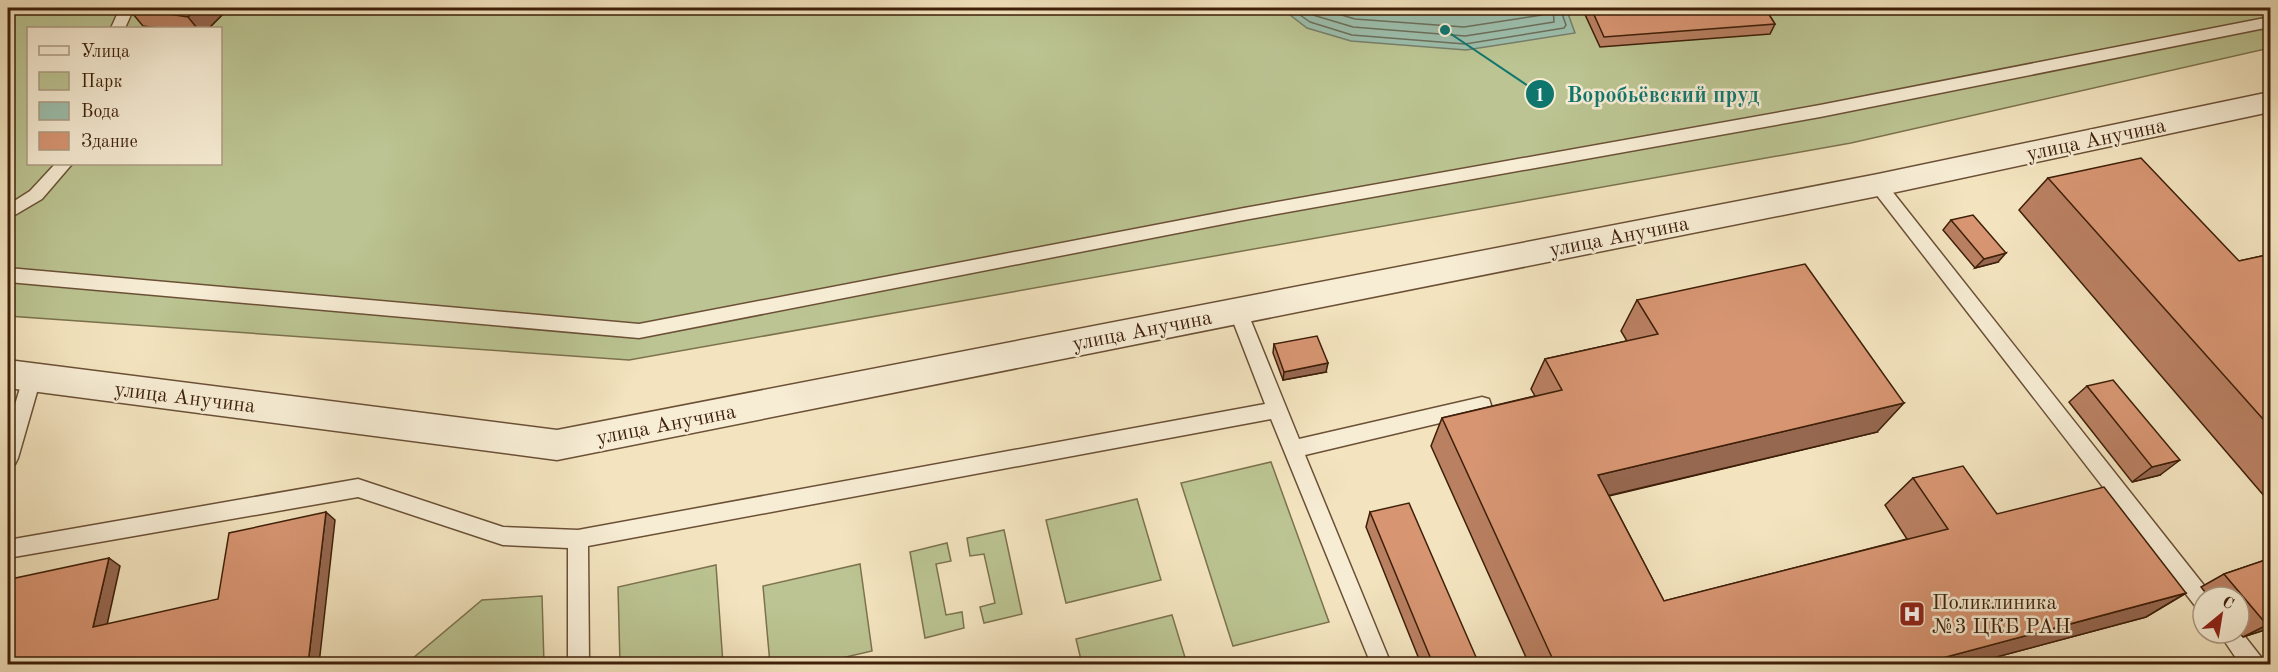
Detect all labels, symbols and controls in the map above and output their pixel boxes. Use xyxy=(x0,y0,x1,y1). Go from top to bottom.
legend xyxy=(27,27,222,165)
text: Улица xyxy=(81,43,130,61)
text: Парк xyxy=(81,73,122,91)
callout: Воробьёвский пруд xyxy=(1525,74,1771,114)
text: Воробьёвский пруд xyxy=(1567,85,1759,107)
text: 1 xyxy=(1535,87,1545,105)
text: Вода xyxy=(81,103,120,121)
street label: улица Анучина xyxy=(2025,115,2168,165)
text: Здание xyxy=(81,133,138,151)
street label: улица Анучина xyxy=(1548,214,1691,261)
street label: улица Анучина xyxy=(1071,308,1214,355)
street label: улица Анучина xyxy=(113,379,257,418)
street label: улица Анучина xyxy=(595,402,738,449)
north arrow xyxy=(2191,585,2251,645)
place label: Поликлиника №3 ЦКБ РАН xyxy=(1932,593,2071,638)
text: С xyxy=(2219,594,2236,613)
hospital icon: Поликлиника №3 ЦКБ РАН xyxy=(1897,599,1927,629)

